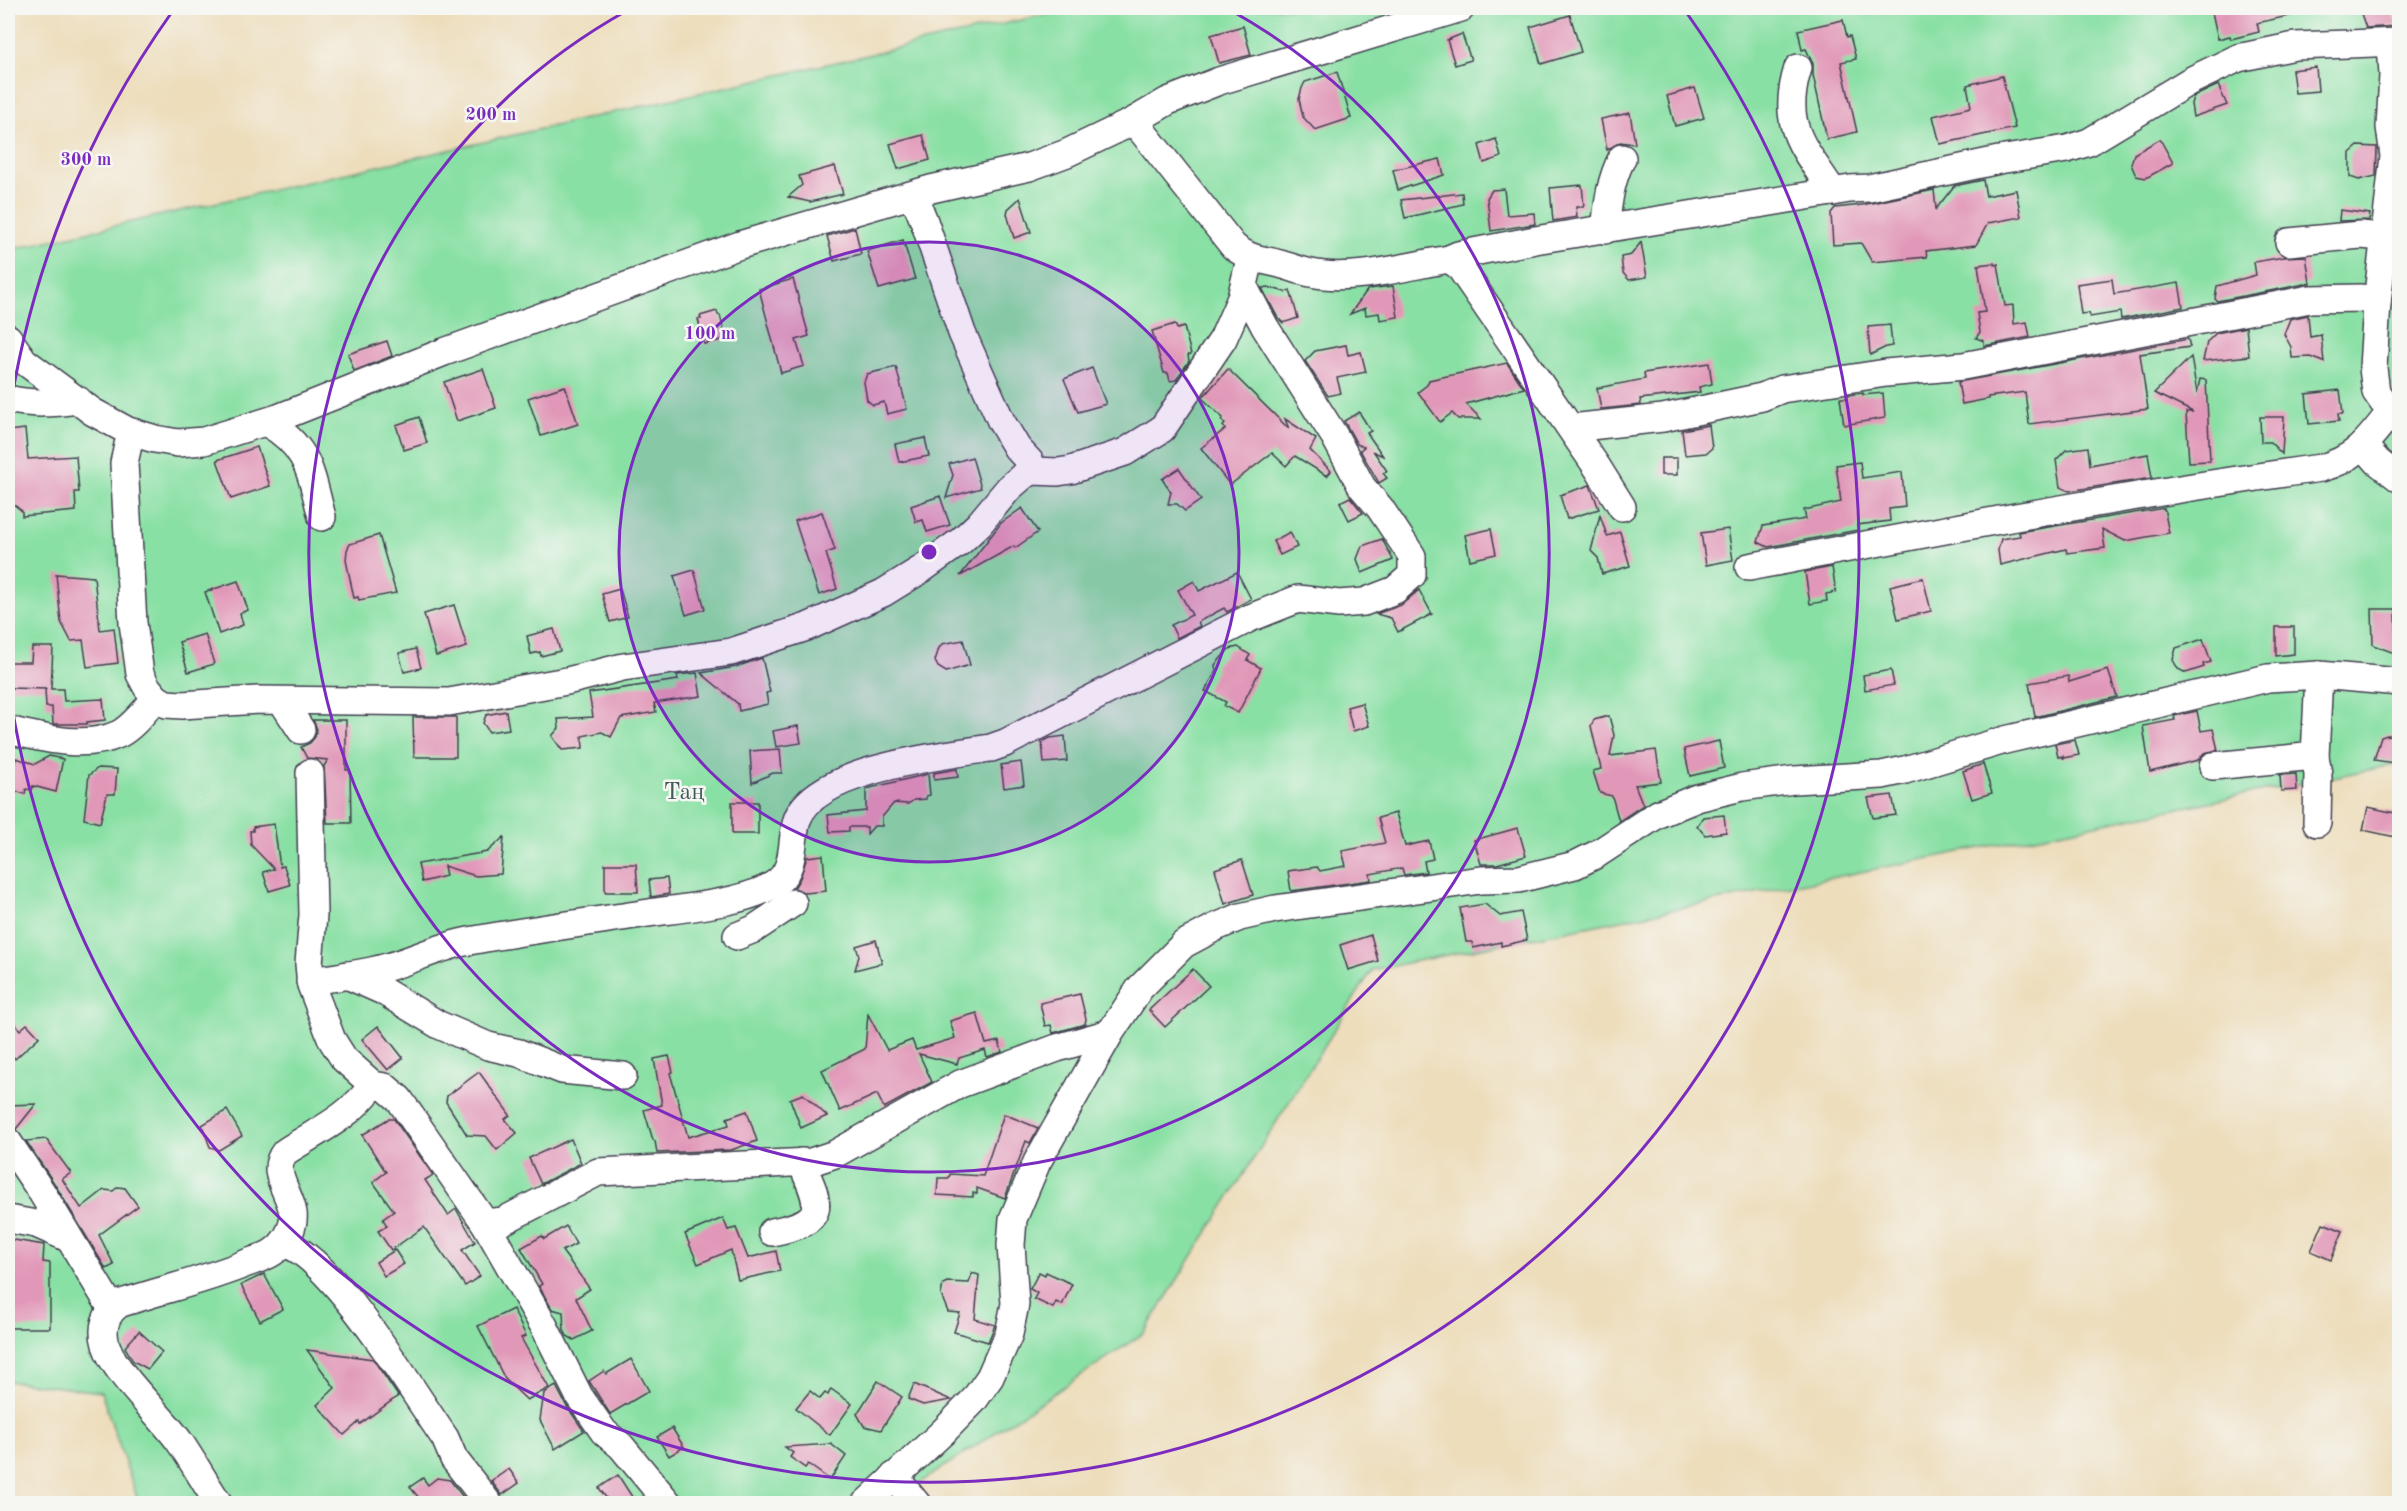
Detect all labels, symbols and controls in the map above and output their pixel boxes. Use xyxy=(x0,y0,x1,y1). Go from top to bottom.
text: 200 m xyxy=(466,106,516,124)
text: 300 m xyxy=(61,151,111,169)
text: 100 m xyxy=(685,325,735,343)
centre of rings xyxy=(919,542,939,562)
park label: Таң xyxy=(664,781,704,805)

